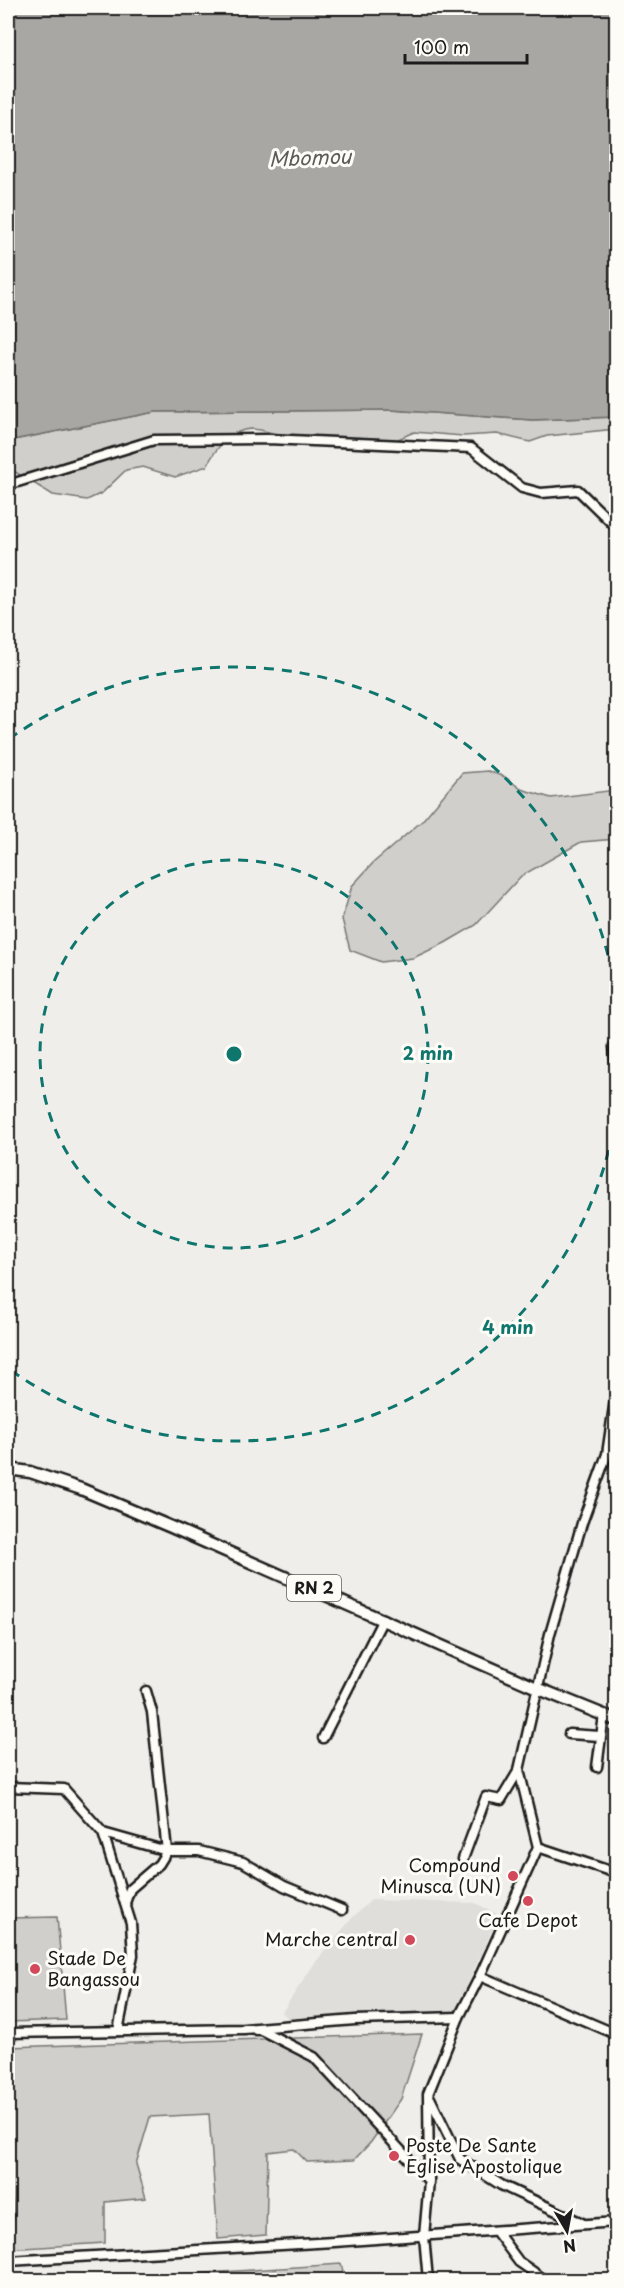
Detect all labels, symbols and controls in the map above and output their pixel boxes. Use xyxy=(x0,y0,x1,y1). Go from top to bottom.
scale bar xyxy=(405,27,526,65)
text: 100 m xyxy=(414,33,469,60)
water label: Mbomou xyxy=(268,141,353,173)
text: 2 min xyxy=(403,1039,453,1066)
centre of rings xyxy=(224,1044,244,1064)
text: 4 min xyxy=(482,1313,534,1340)
road number: RN 2 xyxy=(287,1575,341,1601)
place label: Compound Minusca (UN) xyxy=(380,1851,501,1899)
marker: Compound Minusca (UN) xyxy=(506,1869,520,1883)
marker: Cafe Depot xyxy=(521,1894,535,1908)
place label: Cafe Depot xyxy=(478,1906,578,1933)
place label: Marche central xyxy=(265,1925,398,1952)
marker: Marche central xyxy=(403,1933,417,1947)
place label: Stade De Bangassou xyxy=(47,1944,140,1992)
marker: Stade De Bangassou xyxy=(28,1962,42,1976)
place label: Poste De Sante Eglise Apostolique xyxy=(406,2131,562,2179)
marker: Poste De Sante Eglise Apostolique xyxy=(387,2149,401,2163)
north arrow xyxy=(537,2201,597,2261)
text: N xyxy=(561,2234,578,2260)

